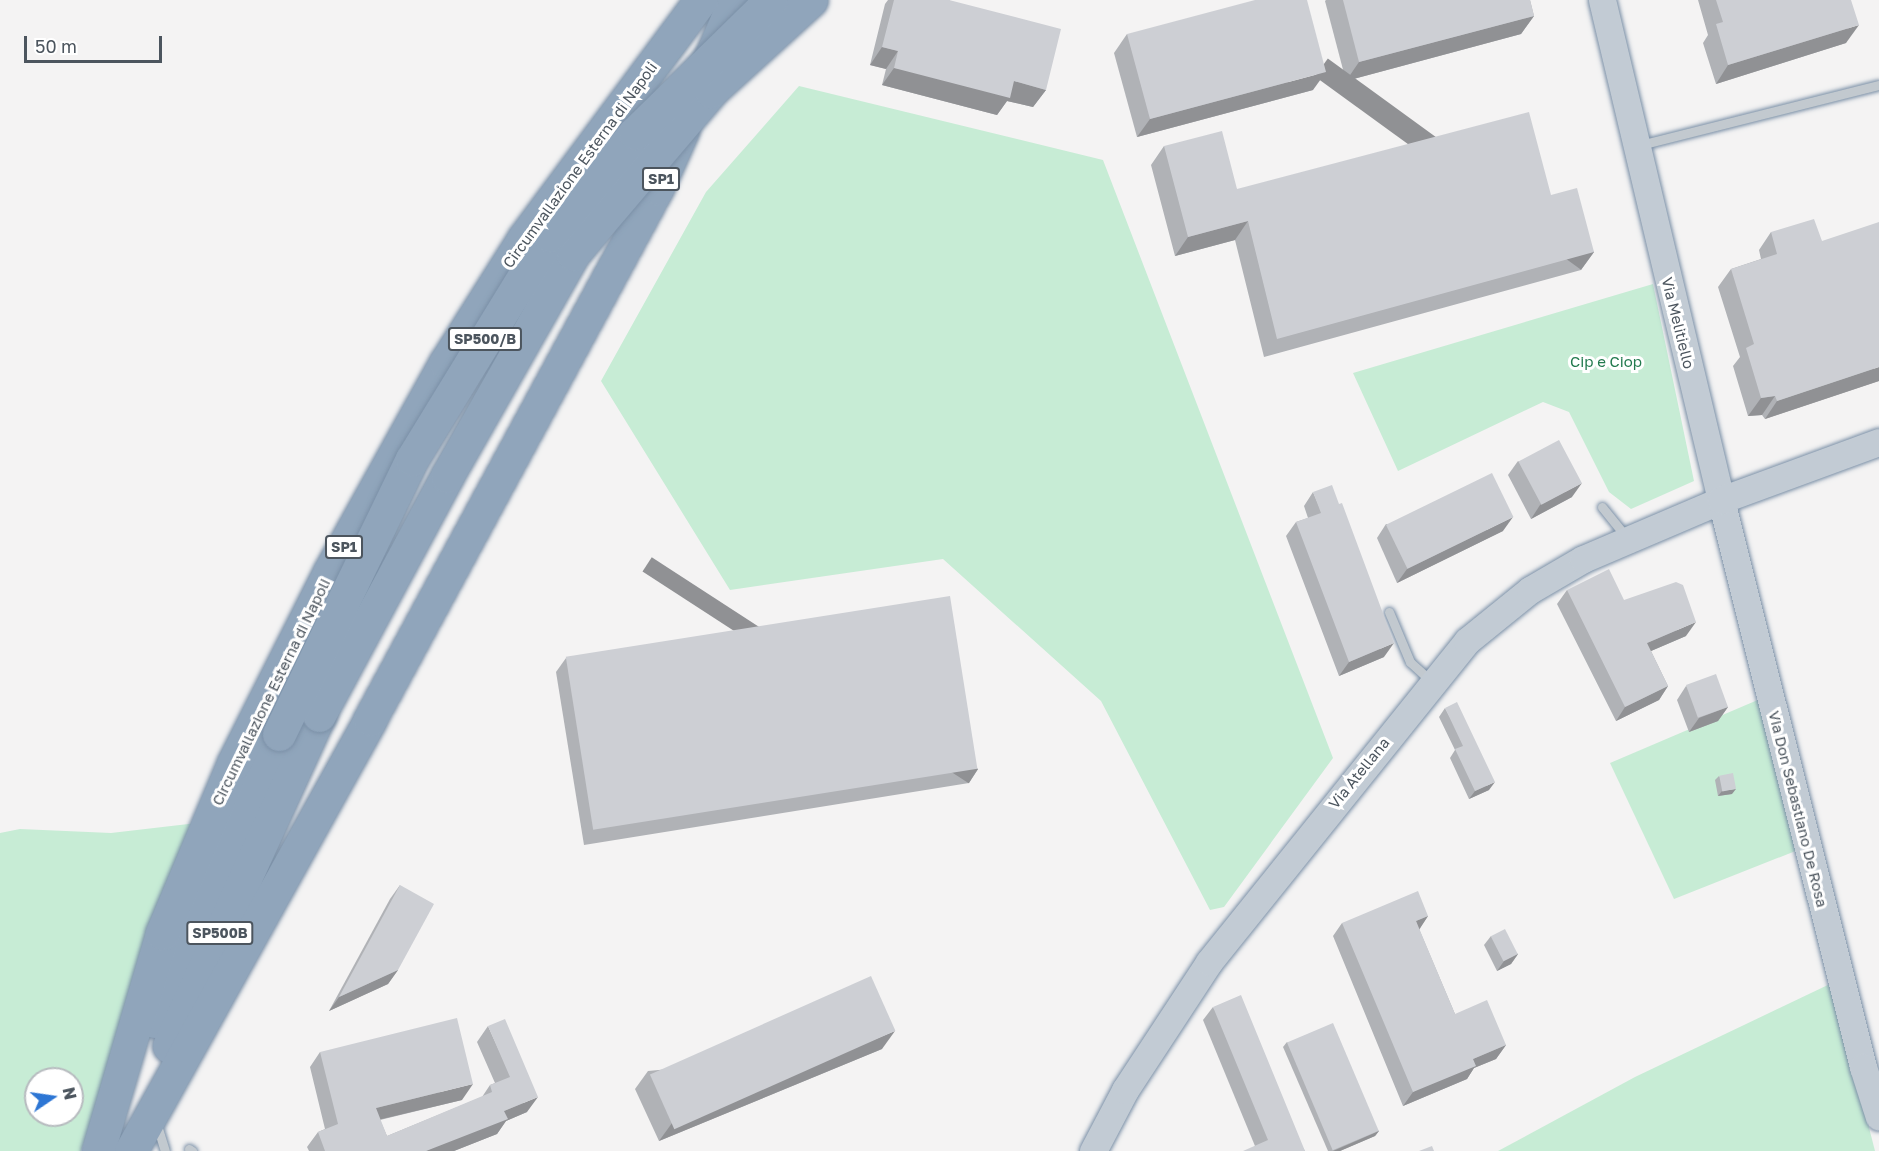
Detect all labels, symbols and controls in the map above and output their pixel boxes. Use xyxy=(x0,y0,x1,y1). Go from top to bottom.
scale bar xyxy=(27,24,165,62)
text: 50 m xyxy=(35,35,77,57)
street label: Circumvallazione Esterna di Napoli xyxy=(499,59,661,271)
road number: SP1 xyxy=(642,168,680,190)
street label: Via Melitiello xyxy=(1658,275,1698,371)
road number: SP500/B xyxy=(448,328,522,350)
park label: Cip e Ciop xyxy=(1570,353,1642,371)
road number: SP1 xyxy=(324,536,364,558)
street label: Circumvallazione Esterna di Napoli xyxy=(208,576,334,808)
street label: Via Don Sebastiano De Rosa xyxy=(1765,709,1831,909)
street label: Via Atellana xyxy=(1325,734,1393,812)
road number: SP500B xyxy=(186,922,254,944)
north arrow xyxy=(24,1067,84,1127)
text: N xyxy=(58,1085,81,1102)

